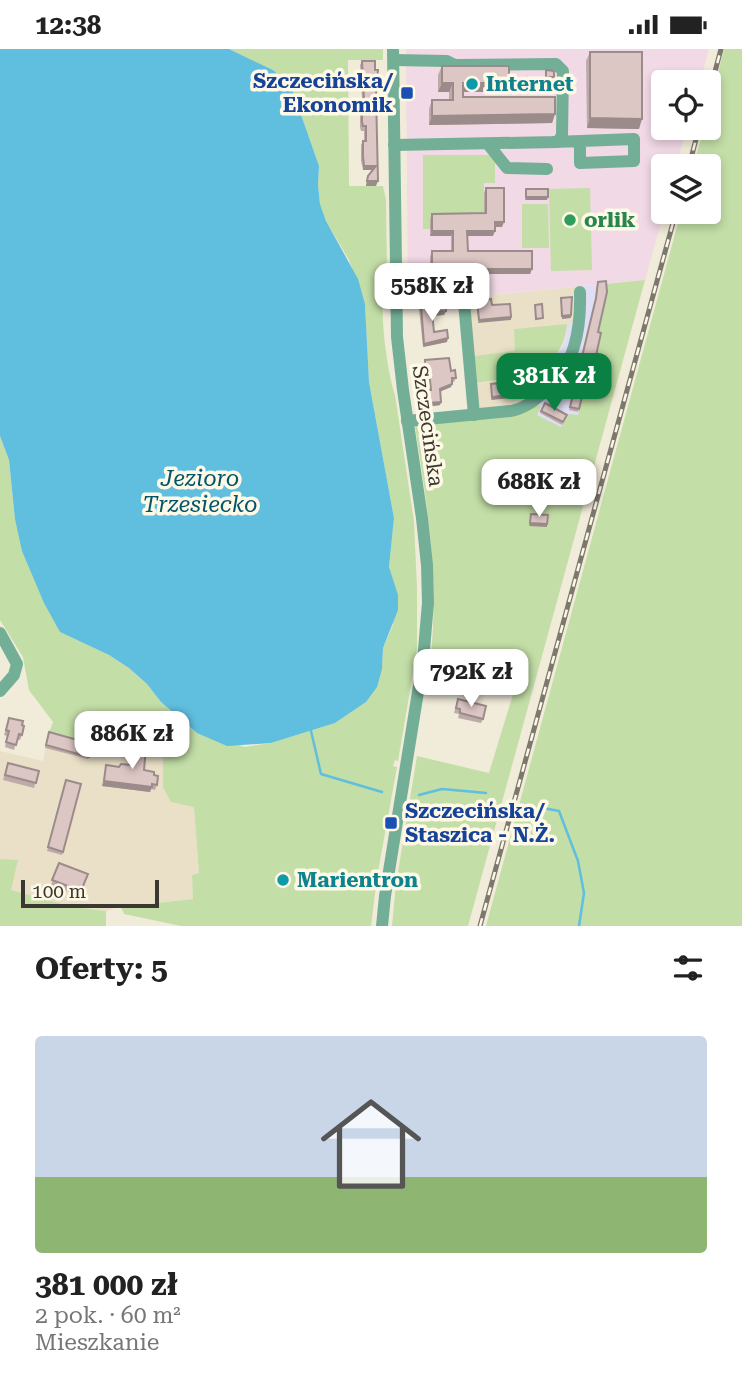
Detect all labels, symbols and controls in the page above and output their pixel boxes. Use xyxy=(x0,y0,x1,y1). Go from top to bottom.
text: 12:38 xyxy=(35,10,101,40)
place label: Szczecińska/ Ekonomik xyxy=(253,69,394,117)
map controls xyxy=(651,70,721,224)
button: locate xyxy=(651,70,721,140)
place label: Internet xyxy=(486,72,574,96)
marker: Internet xyxy=(464,76,480,92)
marker: Szczecińska/ Ekonomik xyxy=(399,85,415,101)
button: layers xyxy=(651,154,721,224)
place label: orlik xyxy=(584,208,636,232)
marker: orlik xyxy=(562,212,578,228)
pin: 558K zł xyxy=(367,264,497,323)
text: 558K zł xyxy=(390,272,474,299)
pin: 381K zł xyxy=(489,353,619,413)
text: 381K zł xyxy=(512,362,596,389)
street label: Szczecińska xyxy=(408,364,448,489)
pin: 688K zł xyxy=(474,459,604,519)
water label: Jezioro Trzesiecko xyxy=(143,465,257,518)
text: 688K zł xyxy=(497,468,581,495)
pin: 792K zł xyxy=(406,649,536,709)
text: 792K zł xyxy=(429,658,513,685)
pin: 886K zł xyxy=(67,711,197,771)
text: 886K zł xyxy=(90,720,174,747)
place label: Szczecińska/ Staszica - N.Ż. xyxy=(405,799,555,847)
marker: Szczecińska/ Staszica - N.Ż. xyxy=(383,815,399,831)
place label: Marientron xyxy=(297,868,418,892)
marker: Marientron xyxy=(275,872,291,888)
scale bar xyxy=(21,877,159,909)
text: 100 m xyxy=(32,880,86,903)
icon: filters xyxy=(669,949,707,987)
text: Oferty: 5 xyxy=(35,951,168,986)
icon: home xyxy=(308,1081,434,1207)
text: 381 000 zł xyxy=(35,1267,178,1302)
text: 2 pok. · 60 m² xyxy=(35,1302,181,1329)
text: Mieszkanie xyxy=(35,1329,159,1356)

